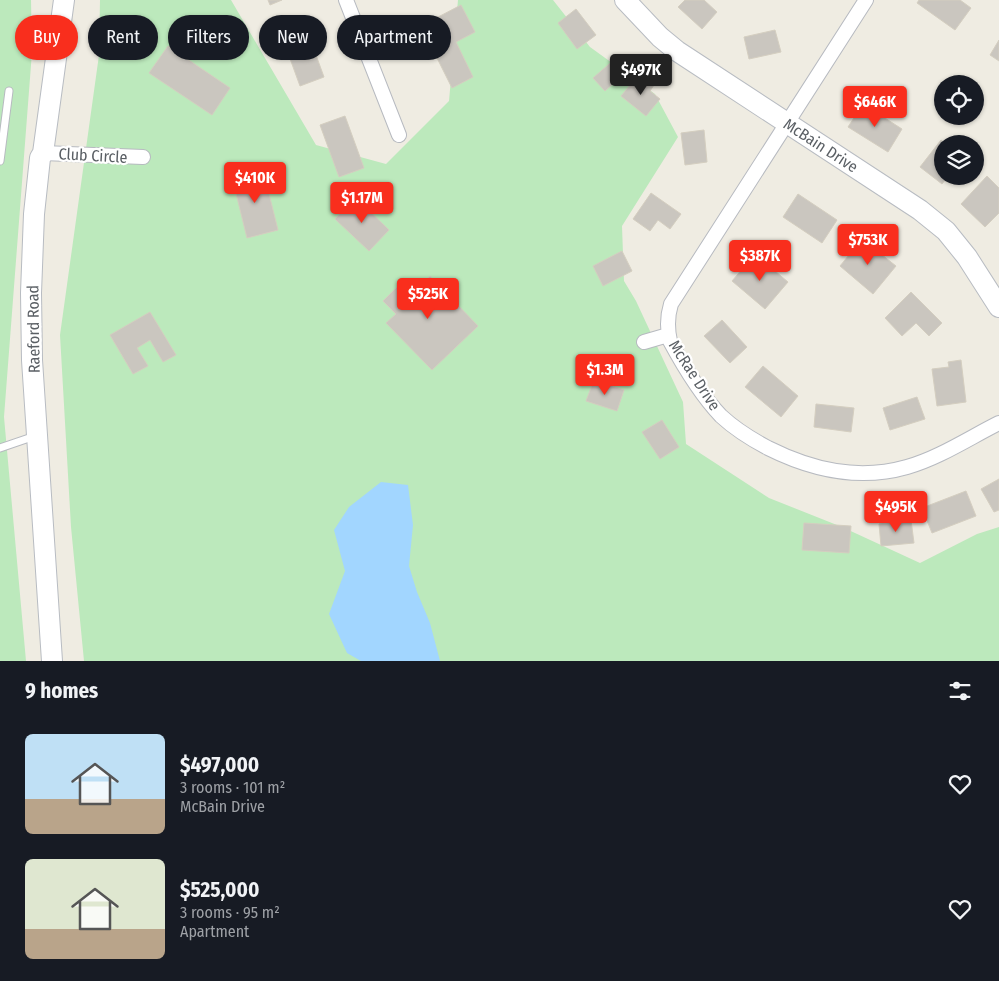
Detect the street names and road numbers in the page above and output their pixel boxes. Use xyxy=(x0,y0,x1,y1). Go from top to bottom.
street label: McBain Drive xyxy=(780,114,862,177)
street label: Club Circle xyxy=(58,144,128,167)
street label: Raeford Road xyxy=(23,285,44,373)
street label: McRae Drive xyxy=(665,336,724,414)

